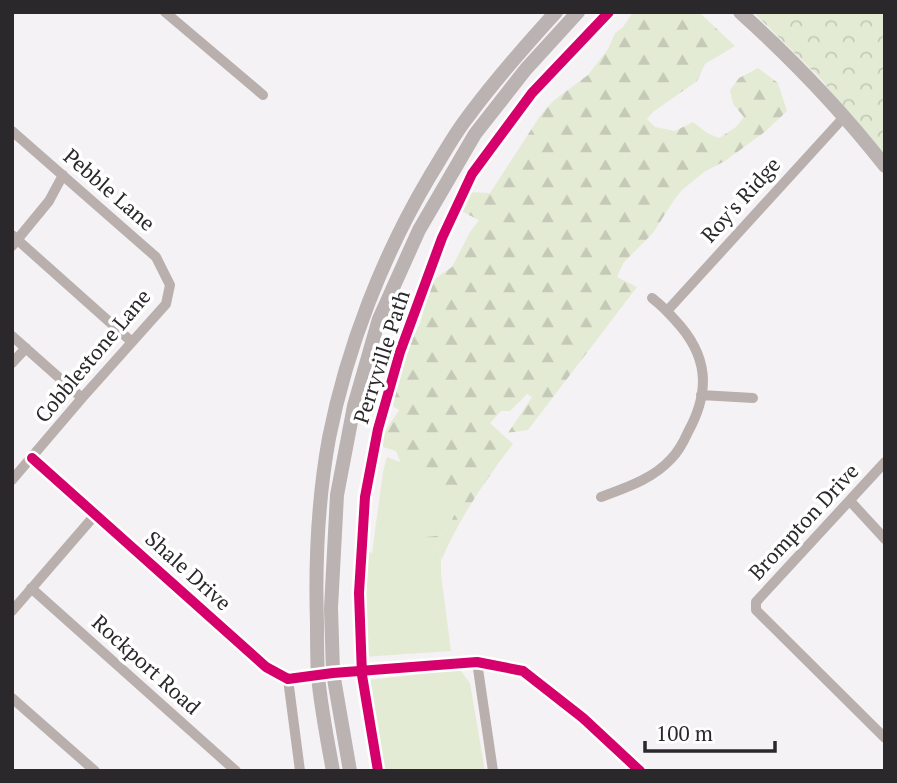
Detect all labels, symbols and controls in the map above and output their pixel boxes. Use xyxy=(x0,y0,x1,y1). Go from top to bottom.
street label: Pebble Lane xyxy=(58,142,161,237)
street label: Roy's Ridge xyxy=(694,151,786,248)
street label: Cobblestone Lane xyxy=(28,283,156,428)
street label: Perryville Path xyxy=(346,286,416,427)
street label: Brompton Drive xyxy=(742,457,864,586)
street label: Shale Drive xyxy=(140,524,238,616)
street label: Rockport Road xyxy=(87,608,207,721)
scale bar xyxy=(645,710,774,754)
text: 100 m xyxy=(656,719,713,747)

